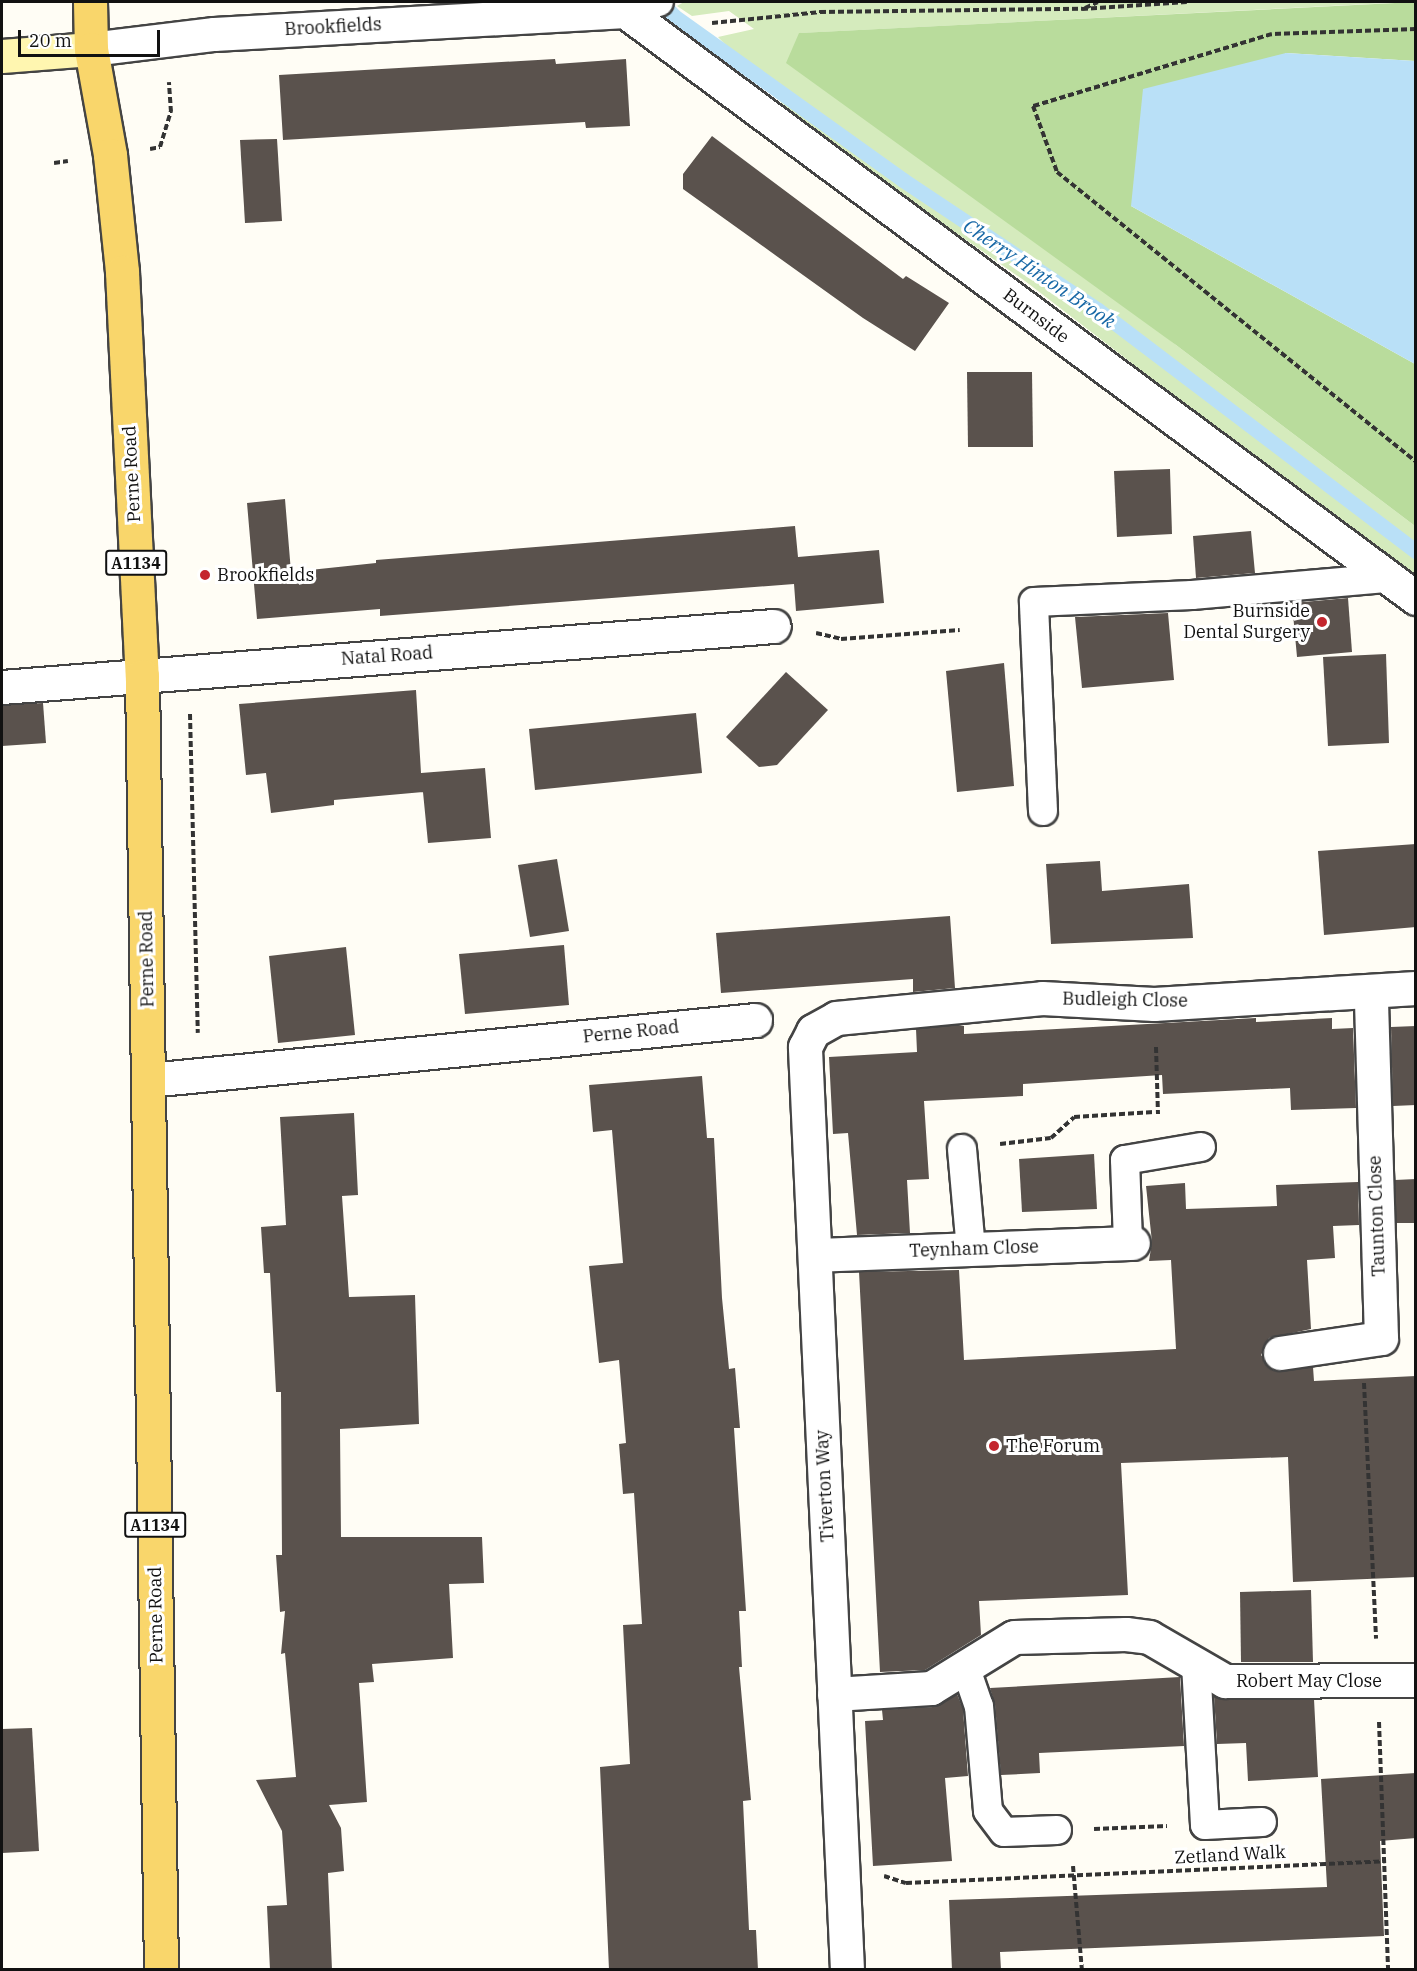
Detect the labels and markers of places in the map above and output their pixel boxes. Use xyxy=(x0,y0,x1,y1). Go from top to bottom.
place label: Brookfields xyxy=(217,564,314,586)
marker: Brookfields xyxy=(198,568,212,582)
place label: Burnside Dental Surgery xyxy=(1183,601,1310,644)
marker: Burnside Dental Surgery xyxy=(1315,615,1329,629)
place label: The Forum xyxy=(1006,1435,1100,1457)
marker: The Forum xyxy=(987,1439,1001,1453)

